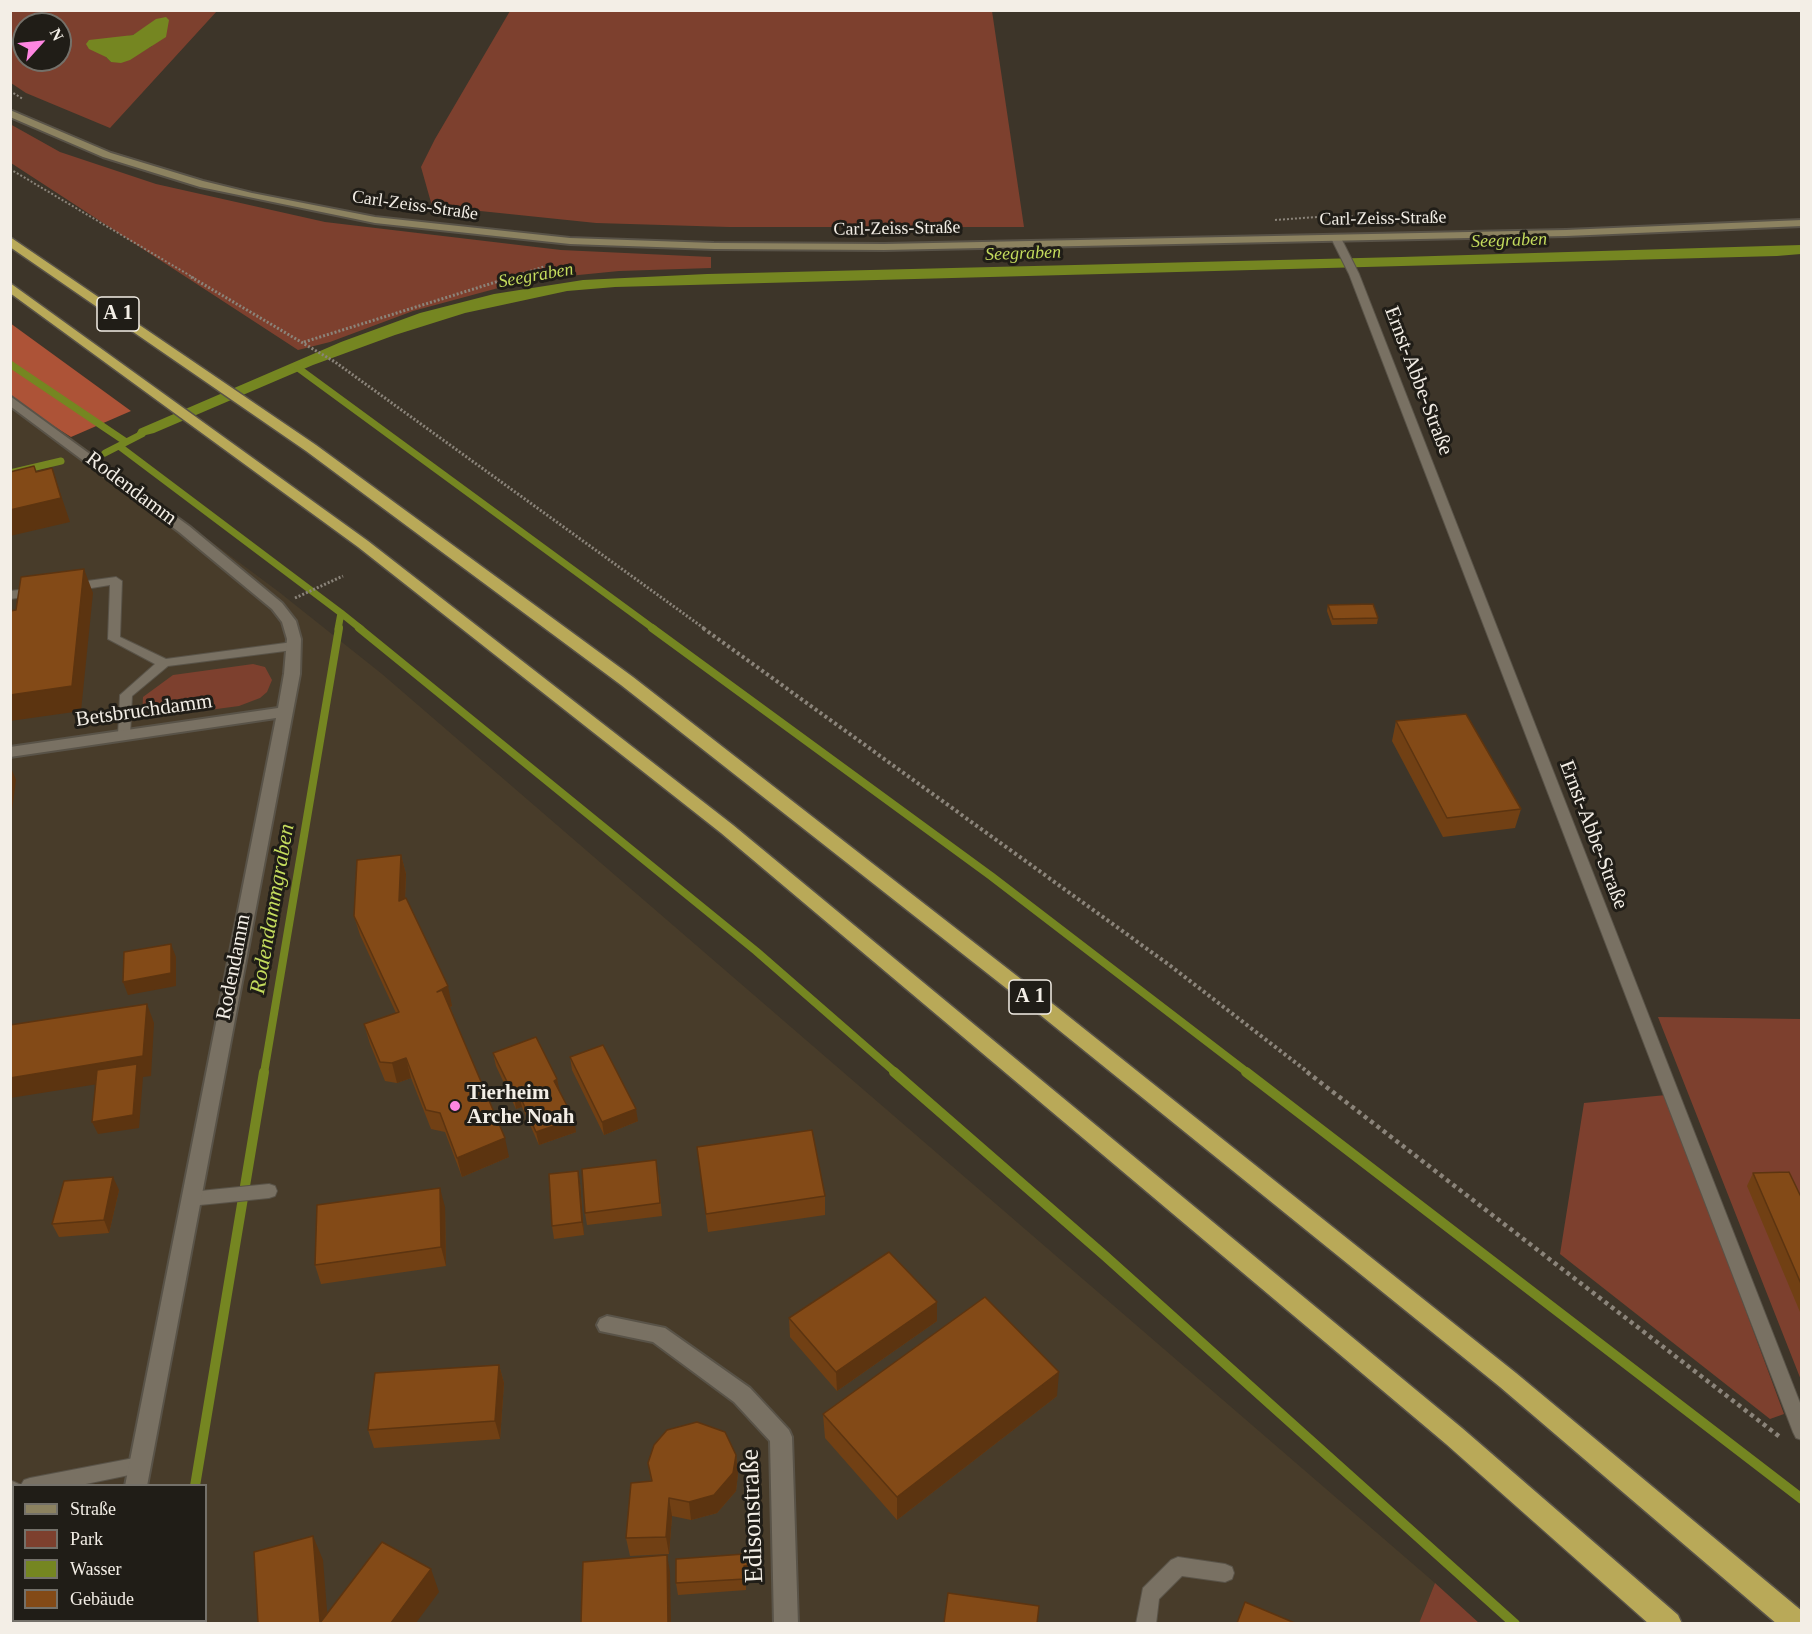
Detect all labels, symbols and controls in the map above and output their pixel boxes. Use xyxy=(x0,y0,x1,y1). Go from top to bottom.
north arrow xyxy=(12,12,72,72)
text: N xyxy=(47,25,67,44)
street label: Carl-Zeiss-Straße xyxy=(351,186,479,226)
street label: Carl-Zeiss-Straße xyxy=(1319,207,1447,231)
street label: Carl-Zeiss-Straße xyxy=(833,217,961,241)
water label: Seegraben xyxy=(1471,229,1547,253)
water label: Seegraben xyxy=(985,242,1061,266)
water label: Seegraben xyxy=(497,259,575,293)
road number: A 1 xyxy=(97,297,139,331)
street label: Ernst-Abbe-Straße xyxy=(1378,303,1458,459)
street label: Rodendamm xyxy=(81,447,181,531)
street label: Betsbruchdamm xyxy=(74,689,214,733)
street label: Ernst-Abbe-Straße xyxy=(1553,757,1633,913)
water label: Rodendammgraben xyxy=(245,822,301,996)
street label: Rodendamm xyxy=(211,912,257,1022)
road number: A 1 xyxy=(1009,980,1051,1014)
place label: Tierheim Arche Noah xyxy=(467,1081,575,1131)
marker: Tierheim Arche Noah xyxy=(448,1099,462,1113)
street label: Edisonstraße xyxy=(735,1448,771,1584)
legend xyxy=(12,1484,207,1622)
text: Straße xyxy=(70,1499,116,1519)
text: Park xyxy=(70,1529,103,1549)
text: Wasser xyxy=(70,1559,122,1579)
text: Gebäude xyxy=(70,1589,134,1609)

